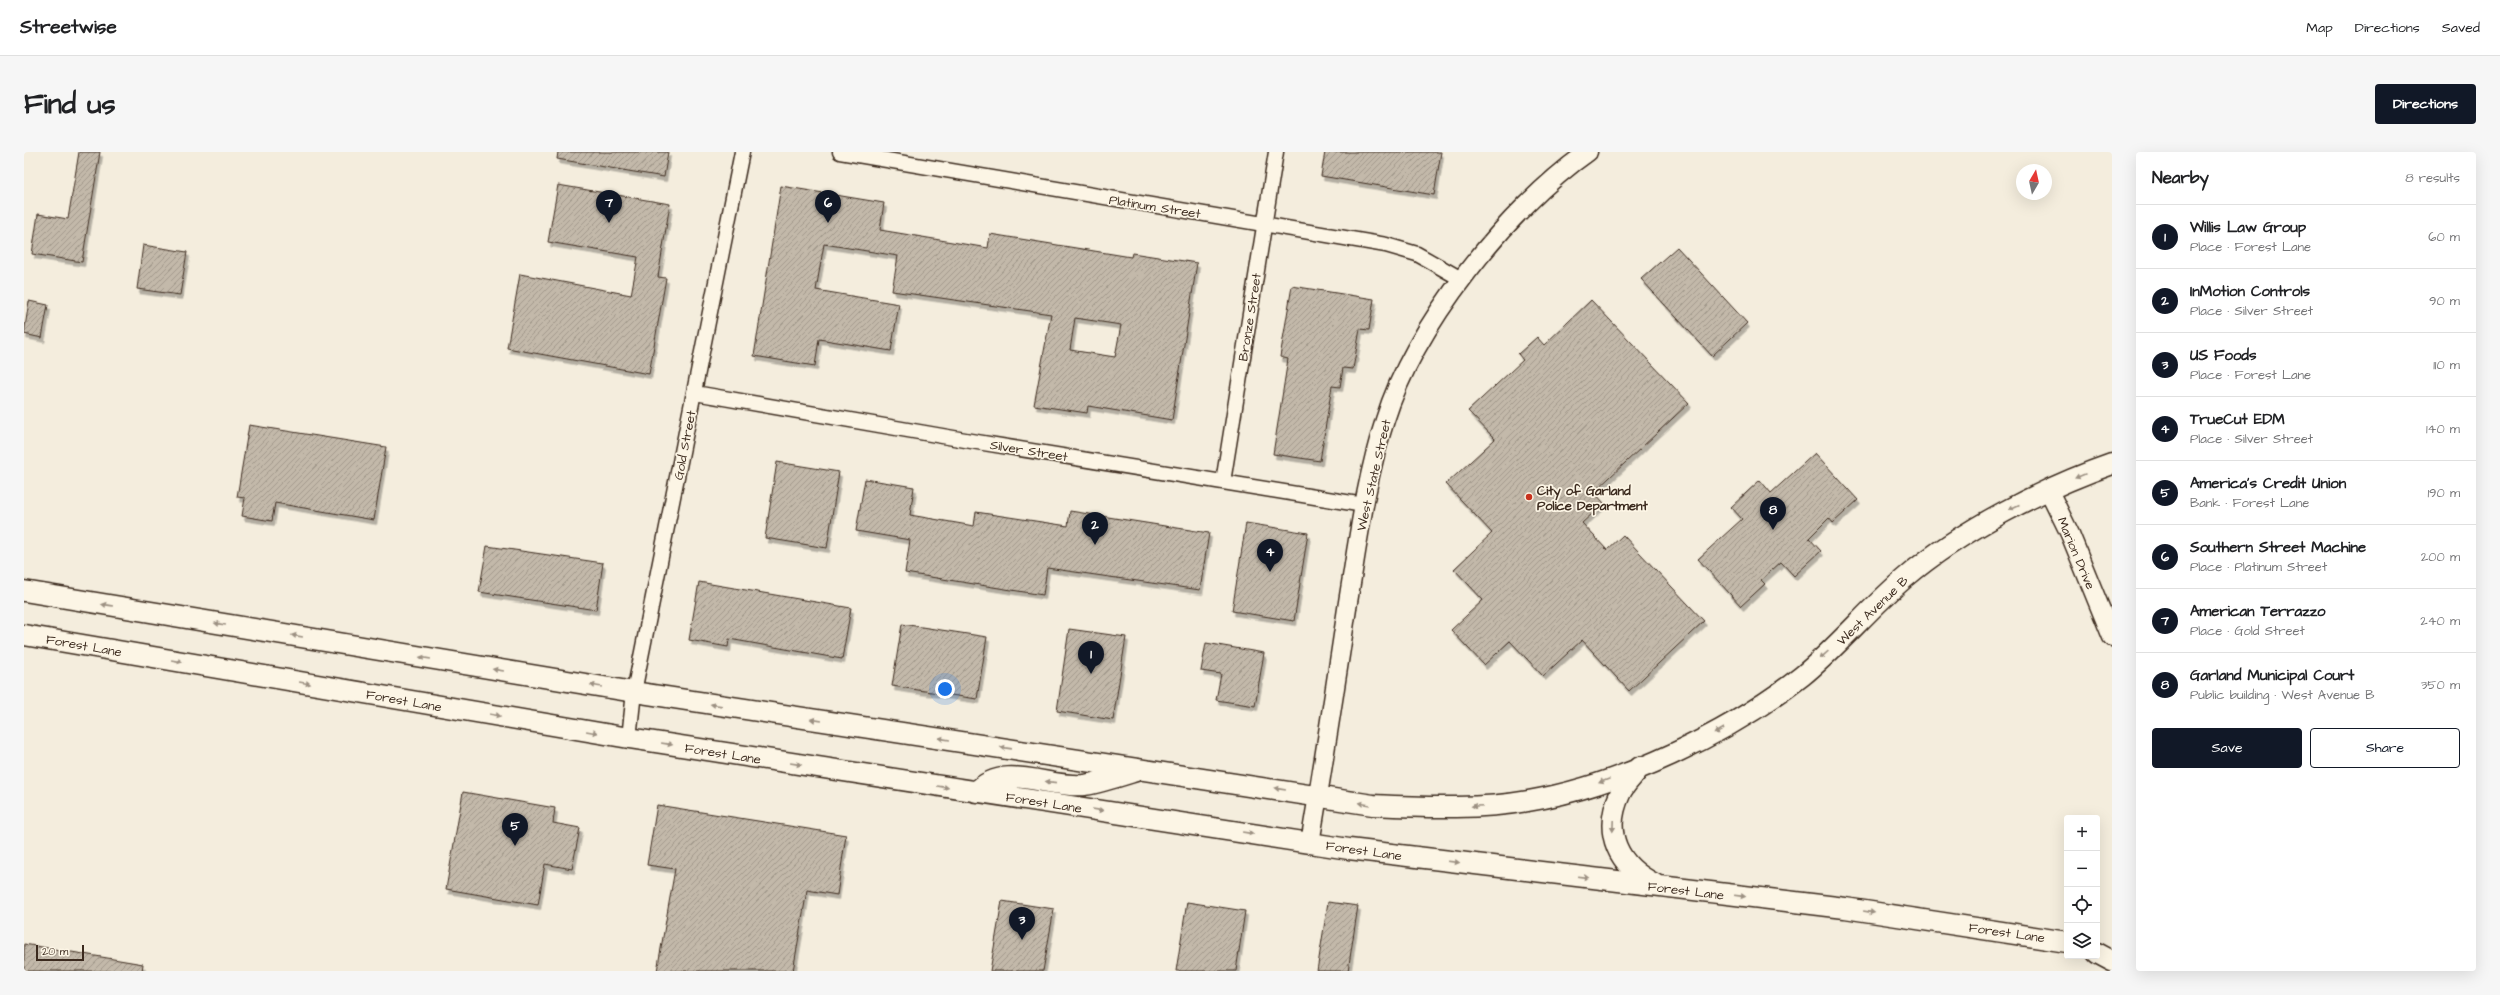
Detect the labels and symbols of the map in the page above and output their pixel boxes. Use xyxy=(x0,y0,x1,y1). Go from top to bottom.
north arrow xyxy=(2016,164,2052,200)
pin: 7 xyxy=(596,190,622,223)
pin: 6 xyxy=(815,190,841,223)
street label: Platinum Street xyxy=(1108,191,1203,223)
street label: Bronze Street xyxy=(1234,271,1266,363)
street label: Gold Street xyxy=(669,408,701,481)
street label: West State Street xyxy=(1352,417,1396,533)
street label: Silver Street xyxy=(989,436,1070,466)
one-way arrow xyxy=(2074,473,2085,479)
place label: City of Garland Police Department xyxy=(1537,482,1648,516)
marker: City of Garland Police Department xyxy=(1524,492,1534,502)
pin: 8 xyxy=(1760,497,1786,530)
one-way arrow xyxy=(2008,504,2019,510)
pin: 2 xyxy=(1082,512,1108,545)
street label: Marion Drive xyxy=(2053,514,2099,592)
pin: 4 xyxy=(1257,539,1283,572)
street label: West Avenue B xyxy=(1833,572,1912,649)
one-way arrow xyxy=(101,602,113,608)
one-way arrow xyxy=(214,620,227,626)
street label: Forest Lane xyxy=(45,630,123,662)
one-way arrow xyxy=(291,633,303,639)
pin: 1 xyxy=(1078,641,1104,674)
one-way arrow xyxy=(1819,651,1829,660)
one-way arrow xyxy=(419,655,432,661)
one-way arrow xyxy=(171,658,183,664)
one-way arrow xyxy=(492,667,504,673)
your location xyxy=(935,679,955,699)
one-way arrow xyxy=(299,680,311,686)
one-way arrow xyxy=(590,683,602,689)
street label: Forest Lane xyxy=(365,685,443,717)
one-way arrow xyxy=(710,702,722,708)
one-way arrow xyxy=(489,713,501,719)
one-way arrow xyxy=(810,717,822,723)
one-way arrow xyxy=(1713,727,1725,734)
one-way arrow xyxy=(586,729,598,735)
one-way arrow xyxy=(938,736,950,742)
street label: Forest Lane xyxy=(684,739,762,769)
one-way arrow xyxy=(661,741,673,747)
one-way arrow xyxy=(1000,745,1012,751)
one-way arrow xyxy=(790,761,802,767)
one-way arrow xyxy=(1597,778,1609,784)
one-way arrow xyxy=(1045,779,1057,785)
one-way arrow xyxy=(937,784,949,790)
one-way arrow xyxy=(1273,786,1286,792)
street label: Forest Lane xyxy=(1005,788,1083,818)
one-way arrow xyxy=(1358,801,1370,807)
one-way arrow xyxy=(1471,802,1483,809)
one-way arrow xyxy=(1092,808,1104,814)
pin: 5 xyxy=(502,813,528,846)
one-way arrow xyxy=(1610,820,1616,833)
one-way arrow xyxy=(1242,830,1254,836)
street label: Forest Lane xyxy=(1325,837,1403,865)
one-way arrow xyxy=(1448,858,1460,865)
one-way arrow xyxy=(1577,874,1589,881)
street label: Forest Lane xyxy=(1647,877,1725,905)
one-way arrow xyxy=(1734,893,1746,899)
pin: 3 xyxy=(1009,907,1035,940)
one-way arrow xyxy=(1863,909,1875,915)
street label: Forest Lane xyxy=(1968,919,2046,947)
scale bar xyxy=(36,943,84,962)

